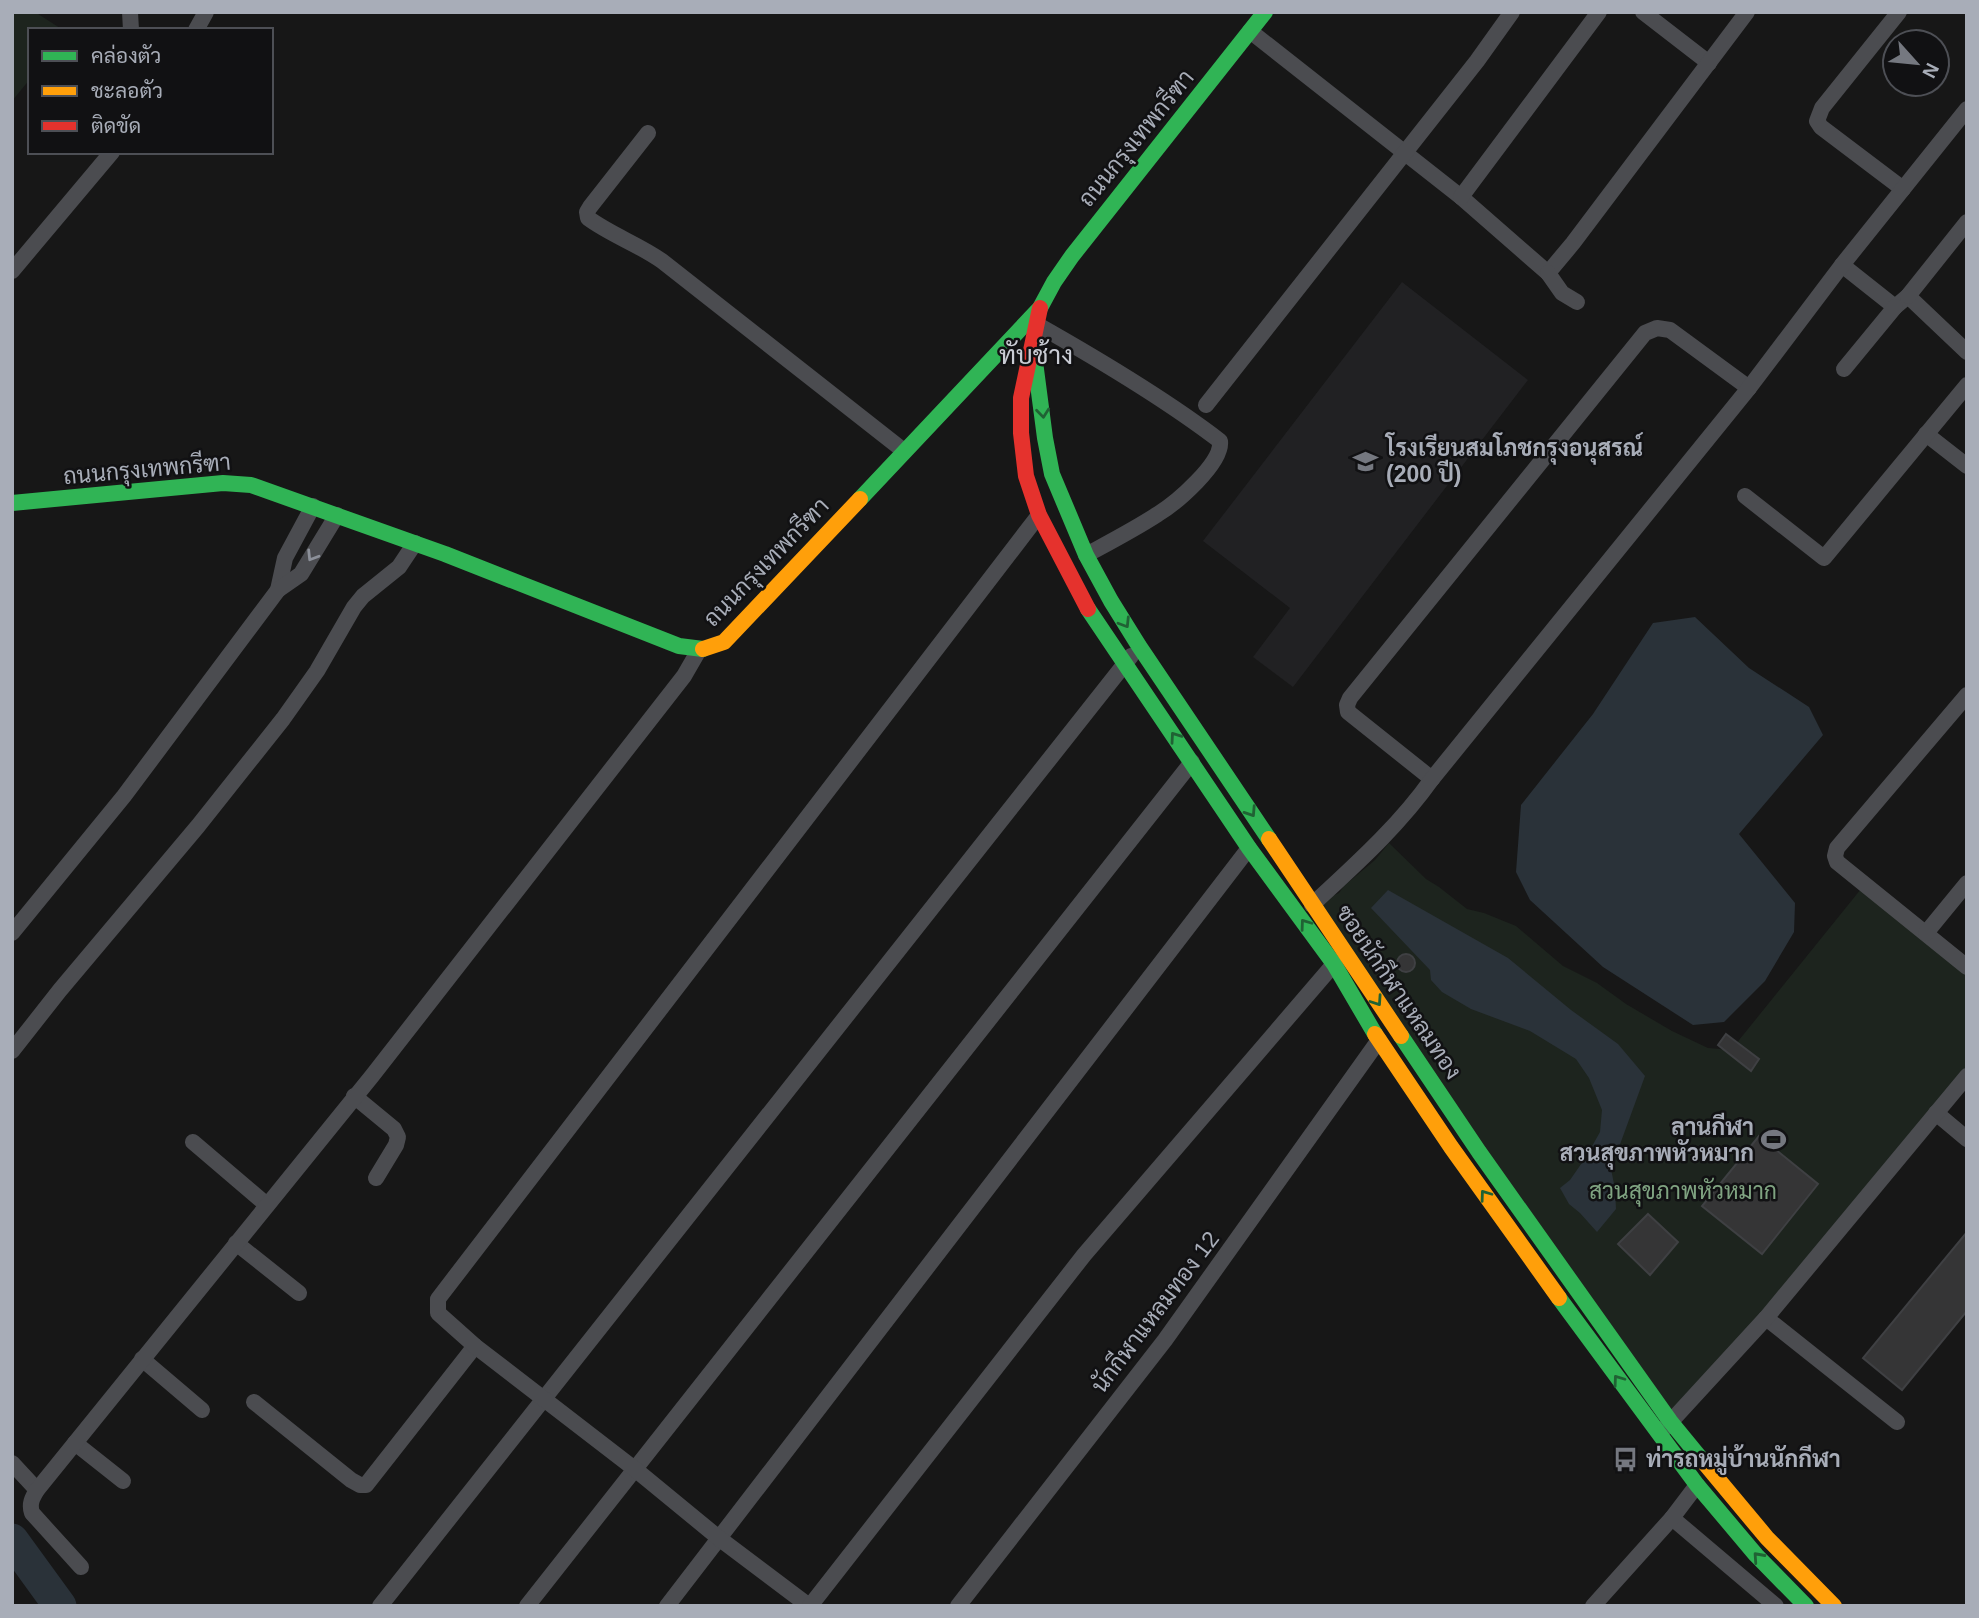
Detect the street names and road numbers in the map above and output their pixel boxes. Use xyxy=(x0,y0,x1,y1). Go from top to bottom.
street label: ถนนกรุงเทพกรีฑา xyxy=(1071,63,1201,213)
street label: ถนนกรุงเทพกรีฑา xyxy=(62,447,232,492)
street label: ถนนกรุงเทพกรีฑา xyxy=(697,491,836,634)
street label: ซอยนักกีฬาแหลมทอง xyxy=(1331,899,1469,1084)
street label: นักกีฬาแหลมทอง 12 xyxy=(1084,1225,1224,1398)

